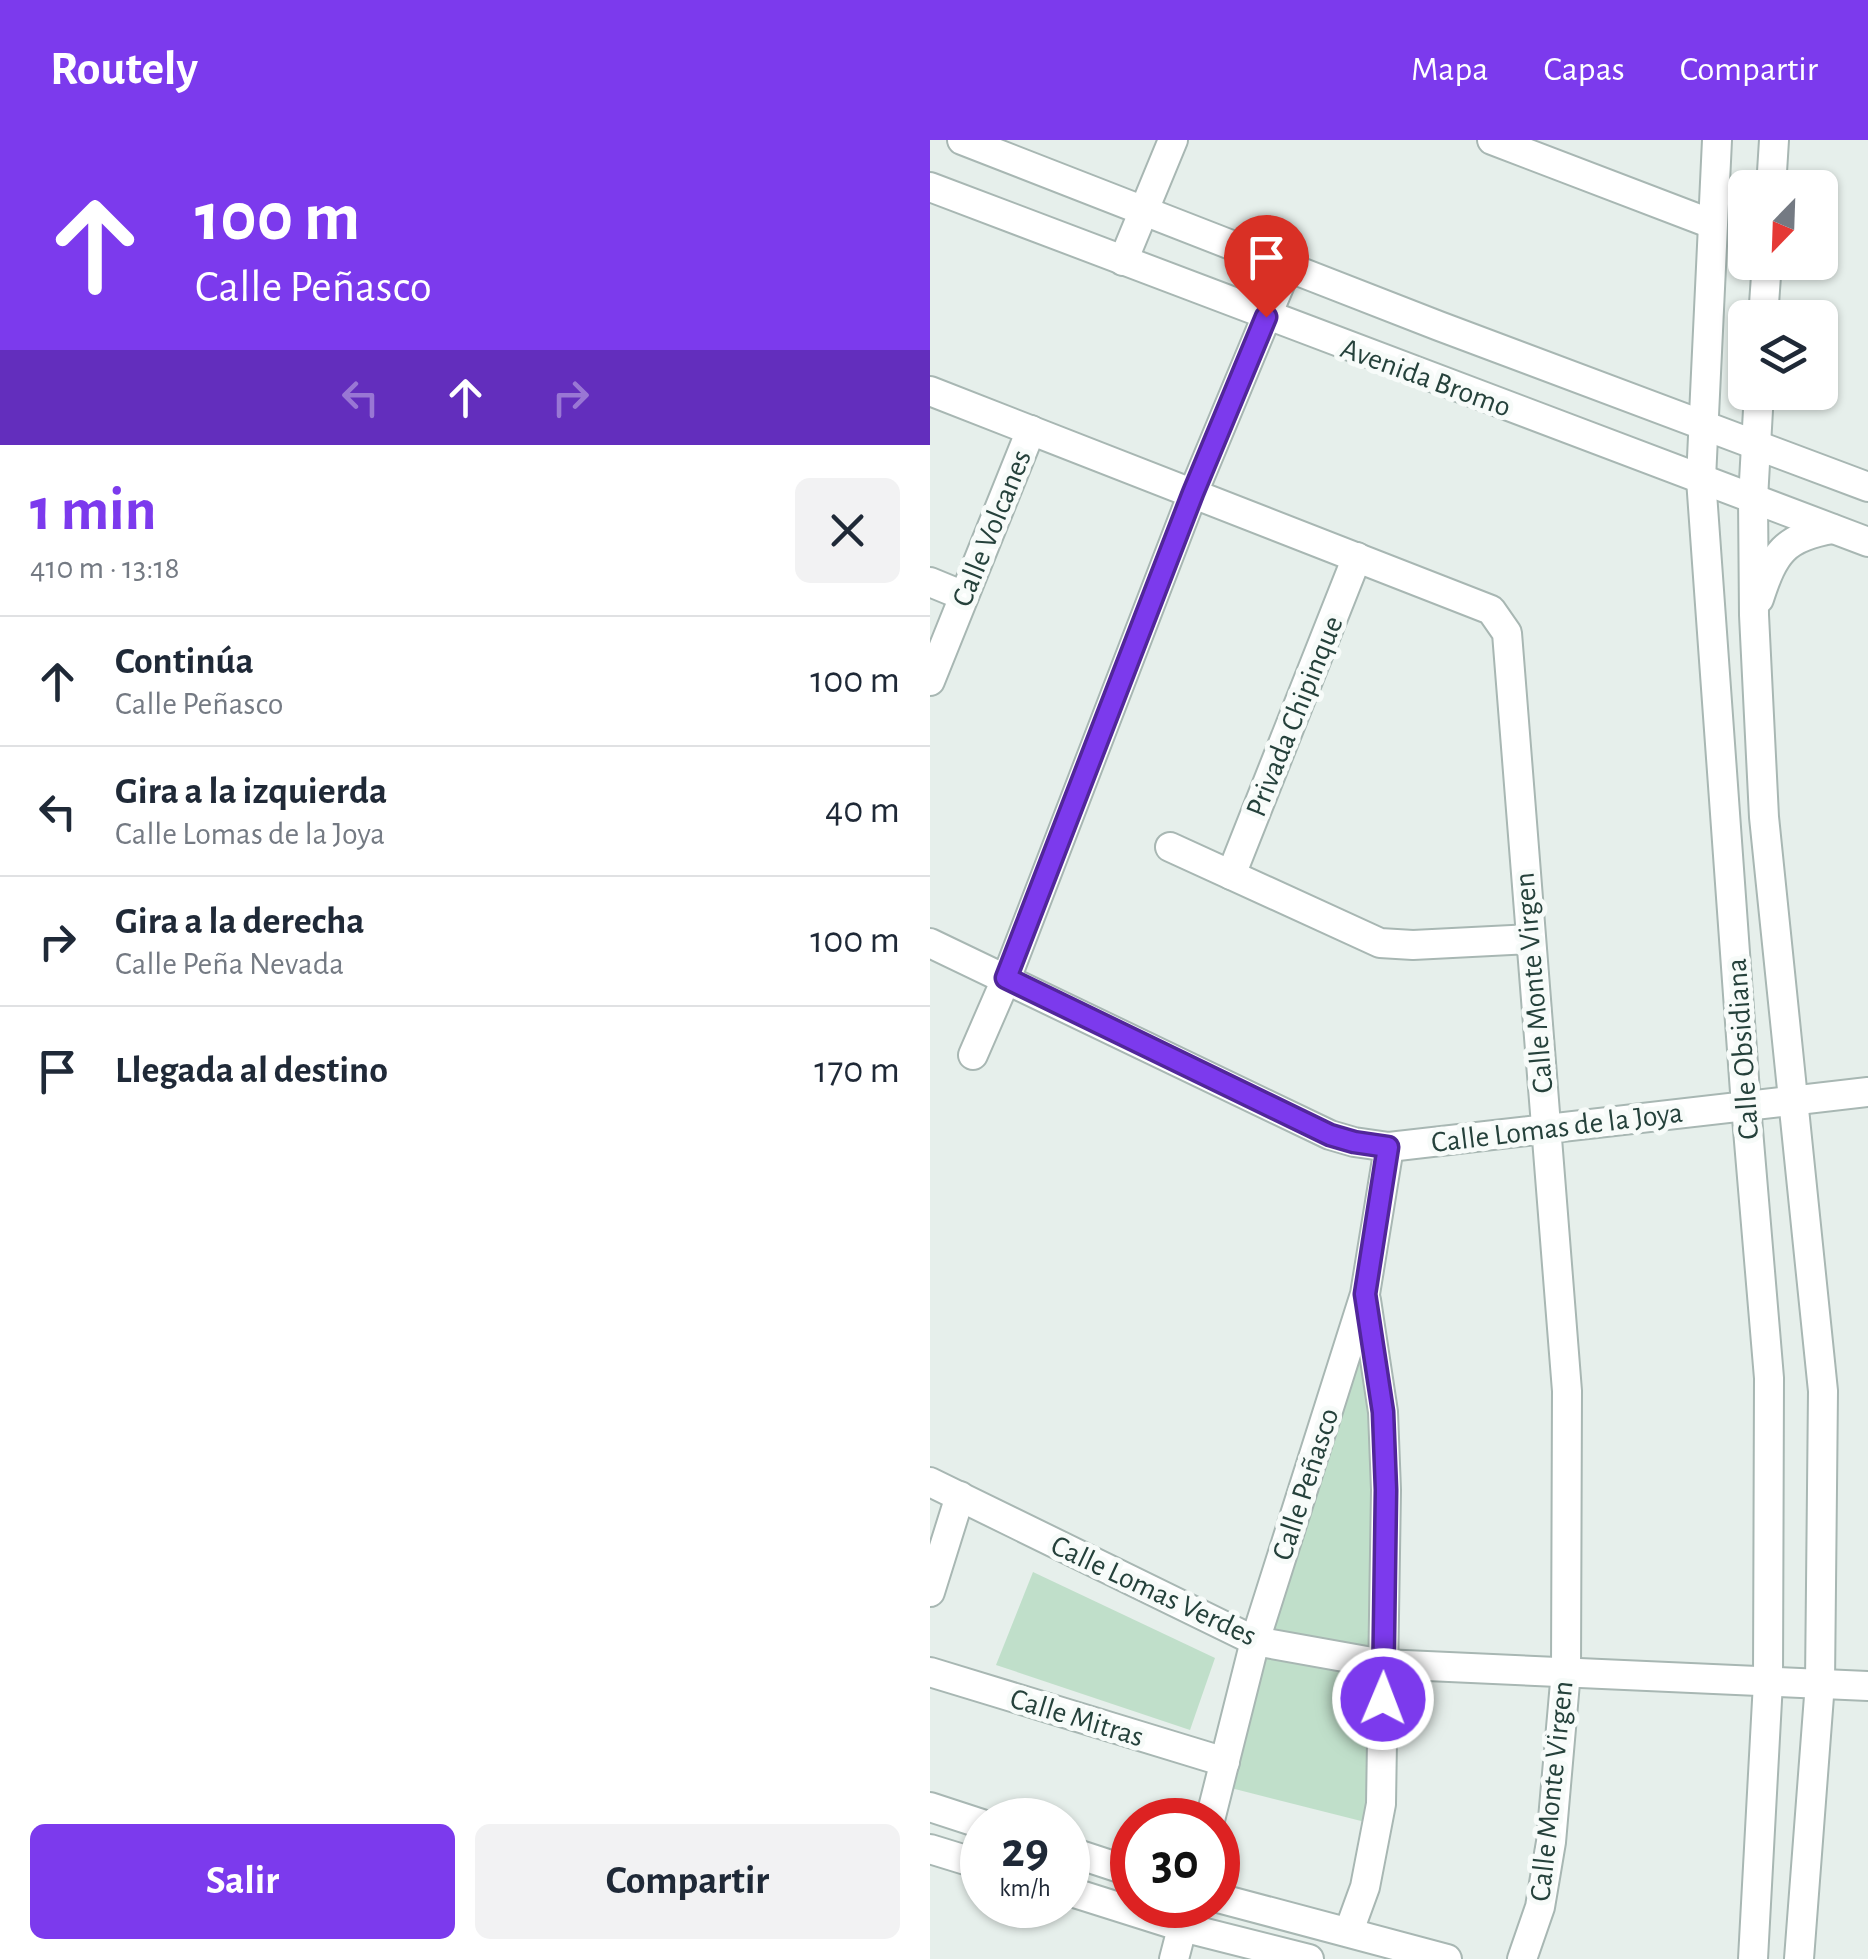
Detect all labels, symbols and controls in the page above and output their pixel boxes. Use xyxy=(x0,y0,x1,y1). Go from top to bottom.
text: Routely xyxy=(50,46,198,94)
text: Mapa xyxy=(1411,52,1488,87)
text: Capas xyxy=(1543,52,1625,87)
text: Compartir xyxy=(1680,52,1818,87)
north arrow xyxy=(1728,170,1838,280)
map controls xyxy=(1728,170,1838,410)
icon: ahead xyxy=(30,180,160,310)
text: 100 m xyxy=(195,183,360,253)
pin xyxy=(1224,215,1309,318)
icon: arrive xyxy=(1239,230,1294,285)
text: Calle Peñasco xyxy=(195,265,432,310)
button: layers xyxy=(1728,300,1838,410)
street label: Avenida Bromo xyxy=(1337,333,1515,423)
icon: left xyxy=(333,370,388,425)
icon: ahead xyxy=(438,370,493,425)
icon: right xyxy=(543,370,598,425)
street label: Calle Volcanes xyxy=(947,446,1037,611)
button: close xyxy=(795,478,900,583)
text: 1 min xyxy=(30,481,156,541)
text: 410 m · 13:18 xyxy=(30,552,180,584)
street label: Privada Chipinque xyxy=(1241,612,1349,821)
text: Continúa xyxy=(115,643,254,681)
icon: ahead xyxy=(30,654,85,709)
text: 100 m xyxy=(810,662,900,700)
text: Calle Peñasco xyxy=(115,688,283,720)
text: Gira a la izquierda xyxy=(115,773,387,811)
icon: left xyxy=(30,784,85,839)
text: 40 m xyxy=(825,792,900,830)
text: Calle Lomas de la Joya xyxy=(115,818,385,850)
street label: Calle Monte Virgen xyxy=(1509,871,1559,1095)
text: Gira a la derecha xyxy=(115,903,365,941)
icon: right xyxy=(30,914,85,969)
text: 100 m xyxy=(810,922,900,960)
text: Calle Peña Nevada xyxy=(115,948,344,980)
street label: Calle Obsidiana xyxy=(1722,957,1764,1141)
icon: arrive xyxy=(30,1044,85,1099)
text: Llegada al destino xyxy=(115,1052,388,1090)
text: 170 m xyxy=(814,1052,900,1090)
street label: Calle Lomas de la Joya xyxy=(1430,1098,1685,1158)
street label: Calle Peñasco xyxy=(1267,1405,1345,1564)
street label: Calle Lomas Verdes xyxy=(1046,1530,1261,1652)
position arrow xyxy=(1331,1647,1435,1751)
street label: Calle Monte Virgen xyxy=(1525,1679,1579,1903)
street label: Calle Mitras xyxy=(1006,1683,1147,1752)
speed limit sign: 30 xyxy=(1110,1798,1240,1928)
button: Salir xyxy=(30,1824,455,1939)
button: Compartir xyxy=(475,1824,900,1939)
text: 29 xyxy=(1001,1826,1049,1876)
text: km/h xyxy=(999,1876,1051,1901)

